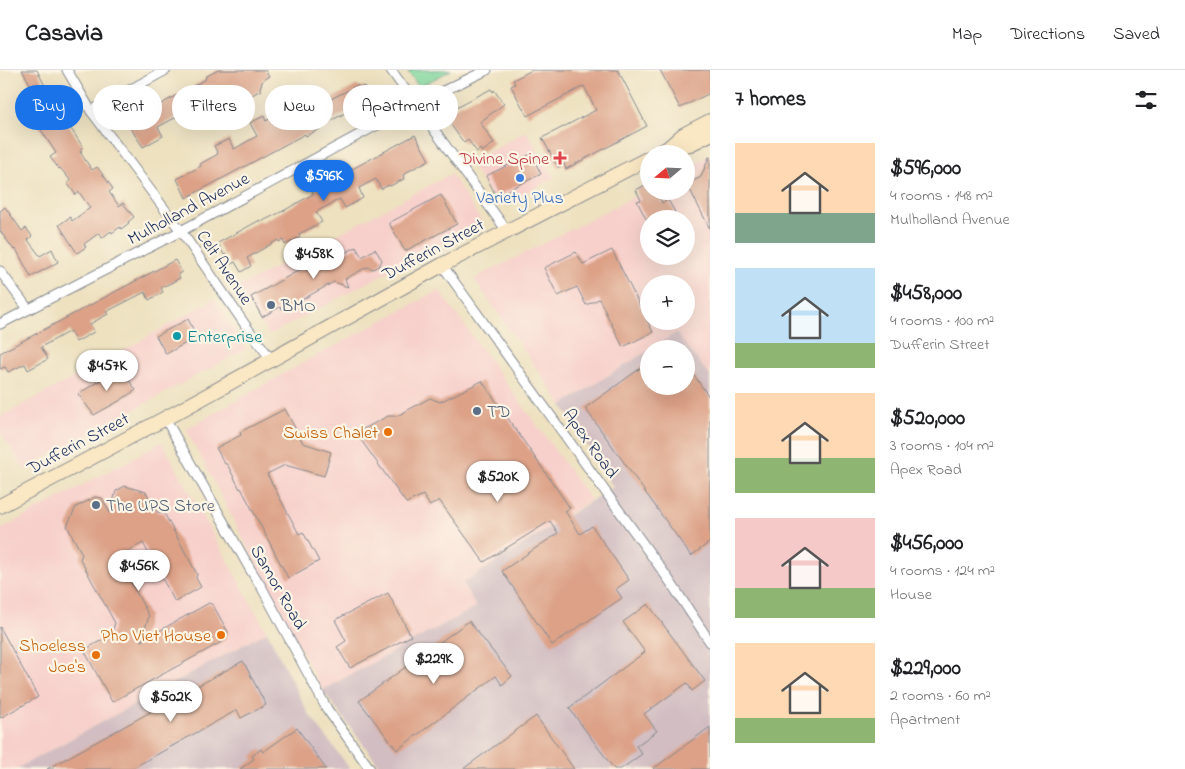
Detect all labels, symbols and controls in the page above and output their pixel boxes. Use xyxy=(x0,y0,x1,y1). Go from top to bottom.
text: Casavia xyxy=(25,17,103,52)
text: Map xyxy=(952,22,982,48)
text: Directions xyxy=(1010,22,1085,48)
text: Saved xyxy=(1113,22,1160,48)
chip: Buy xyxy=(15,85,83,130)
chip: Rent xyxy=(93,85,162,130)
chip: Filters xyxy=(172,85,255,130)
chip: New xyxy=(265,85,333,130)
chip: Apartment xyxy=(343,85,458,130)
text: 7 homes xyxy=(735,85,806,115)
icon: filters xyxy=(1132,86,1160,114)
north arrow xyxy=(640,145,695,200)
map controls xyxy=(640,145,695,395)
place label: Divine Spine xyxy=(458,147,550,173)
marker: Divine Spine xyxy=(553,151,567,165)
text: $596,000 xyxy=(890,154,961,184)
pin: $596K xyxy=(289,160,359,202)
icon: home xyxy=(775,163,835,223)
text: $596K xyxy=(305,164,343,188)
street label: Mulholland Avenue xyxy=(123,166,255,253)
marker: Variety Plus xyxy=(514,172,526,184)
text: 4 rooms · 148 m² xyxy=(890,184,993,208)
place label: Variety Plus xyxy=(475,186,564,212)
text: Mulholland Avenue xyxy=(890,208,1010,232)
button: layers xyxy=(640,210,695,265)
street label: Dufferin Street xyxy=(378,213,489,289)
street label: Celt Avenue xyxy=(189,225,259,312)
pin: $458K xyxy=(279,238,349,280)
text: $458K xyxy=(294,242,334,266)
button: + xyxy=(640,275,695,330)
text: $458,000 xyxy=(890,279,962,309)
icon: home xyxy=(775,288,835,348)
place label: BMO xyxy=(280,294,316,320)
marker: BMO xyxy=(265,299,277,311)
text: 4 rooms · 100 m² xyxy=(890,309,994,333)
place label: Enterprise xyxy=(187,325,263,351)
marker: Enterprise xyxy=(171,330,183,342)
text: Dufferin Street xyxy=(890,333,990,357)
button: − xyxy=(640,340,695,395)
pin: $457K xyxy=(72,350,142,392)
text: $457K xyxy=(87,354,127,378)
place label: TD xyxy=(487,400,511,426)
street label: Apex Road xyxy=(555,404,624,484)
text: $520,000 xyxy=(890,404,965,434)
marker: TD xyxy=(471,405,483,417)
street label: Dufferin Street xyxy=(23,407,134,483)
icon: home xyxy=(775,413,835,473)
place label: Swiss Chalet xyxy=(283,421,378,447)
marker: Swiss Chalet xyxy=(382,426,394,438)
text: 3 rooms · 104 m² xyxy=(890,434,994,458)
text: Apex Road xyxy=(890,458,962,482)
pin: $520K xyxy=(463,460,533,503)
text: $520K xyxy=(477,465,519,489)
place label: The UPS Store xyxy=(106,494,216,520)
marker: The UPS Store xyxy=(90,499,102,511)
text: $456,000 xyxy=(890,529,963,559)
icon: home xyxy=(775,538,835,598)
street label: Samor Road xyxy=(243,541,312,635)
pin: $456K xyxy=(104,550,174,592)
text: $456K xyxy=(119,554,159,578)
text: 4 rooms · 124 m² xyxy=(890,559,995,583)
text: House xyxy=(890,583,932,607)
place label: Pho Viet House xyxy=(101,624,212,650)
marker: Pho Viet House xyxy=(215,629,227,641)
place label: Shoeless Joe's xyxy=(19,634,86,681)
pin: $229K xyxy=(399,642,469,685)
text: $229K xyxy=(415,647,453,671)
marker: Shoeless Joe's xyxy=(90,649,102,661)
text: $229,000 xyxy=(890,654,961,684)
icon: home xyxy=(775,663,835,723)
pin: $502K xyxy=(136,680,206,723)
text: 2 rooms · 60 m² xyxy=(890,684,991,708)
text: $502K xyxy=(150,685,192,709)
text: Apartment xyxy=(890,708,960,732)

